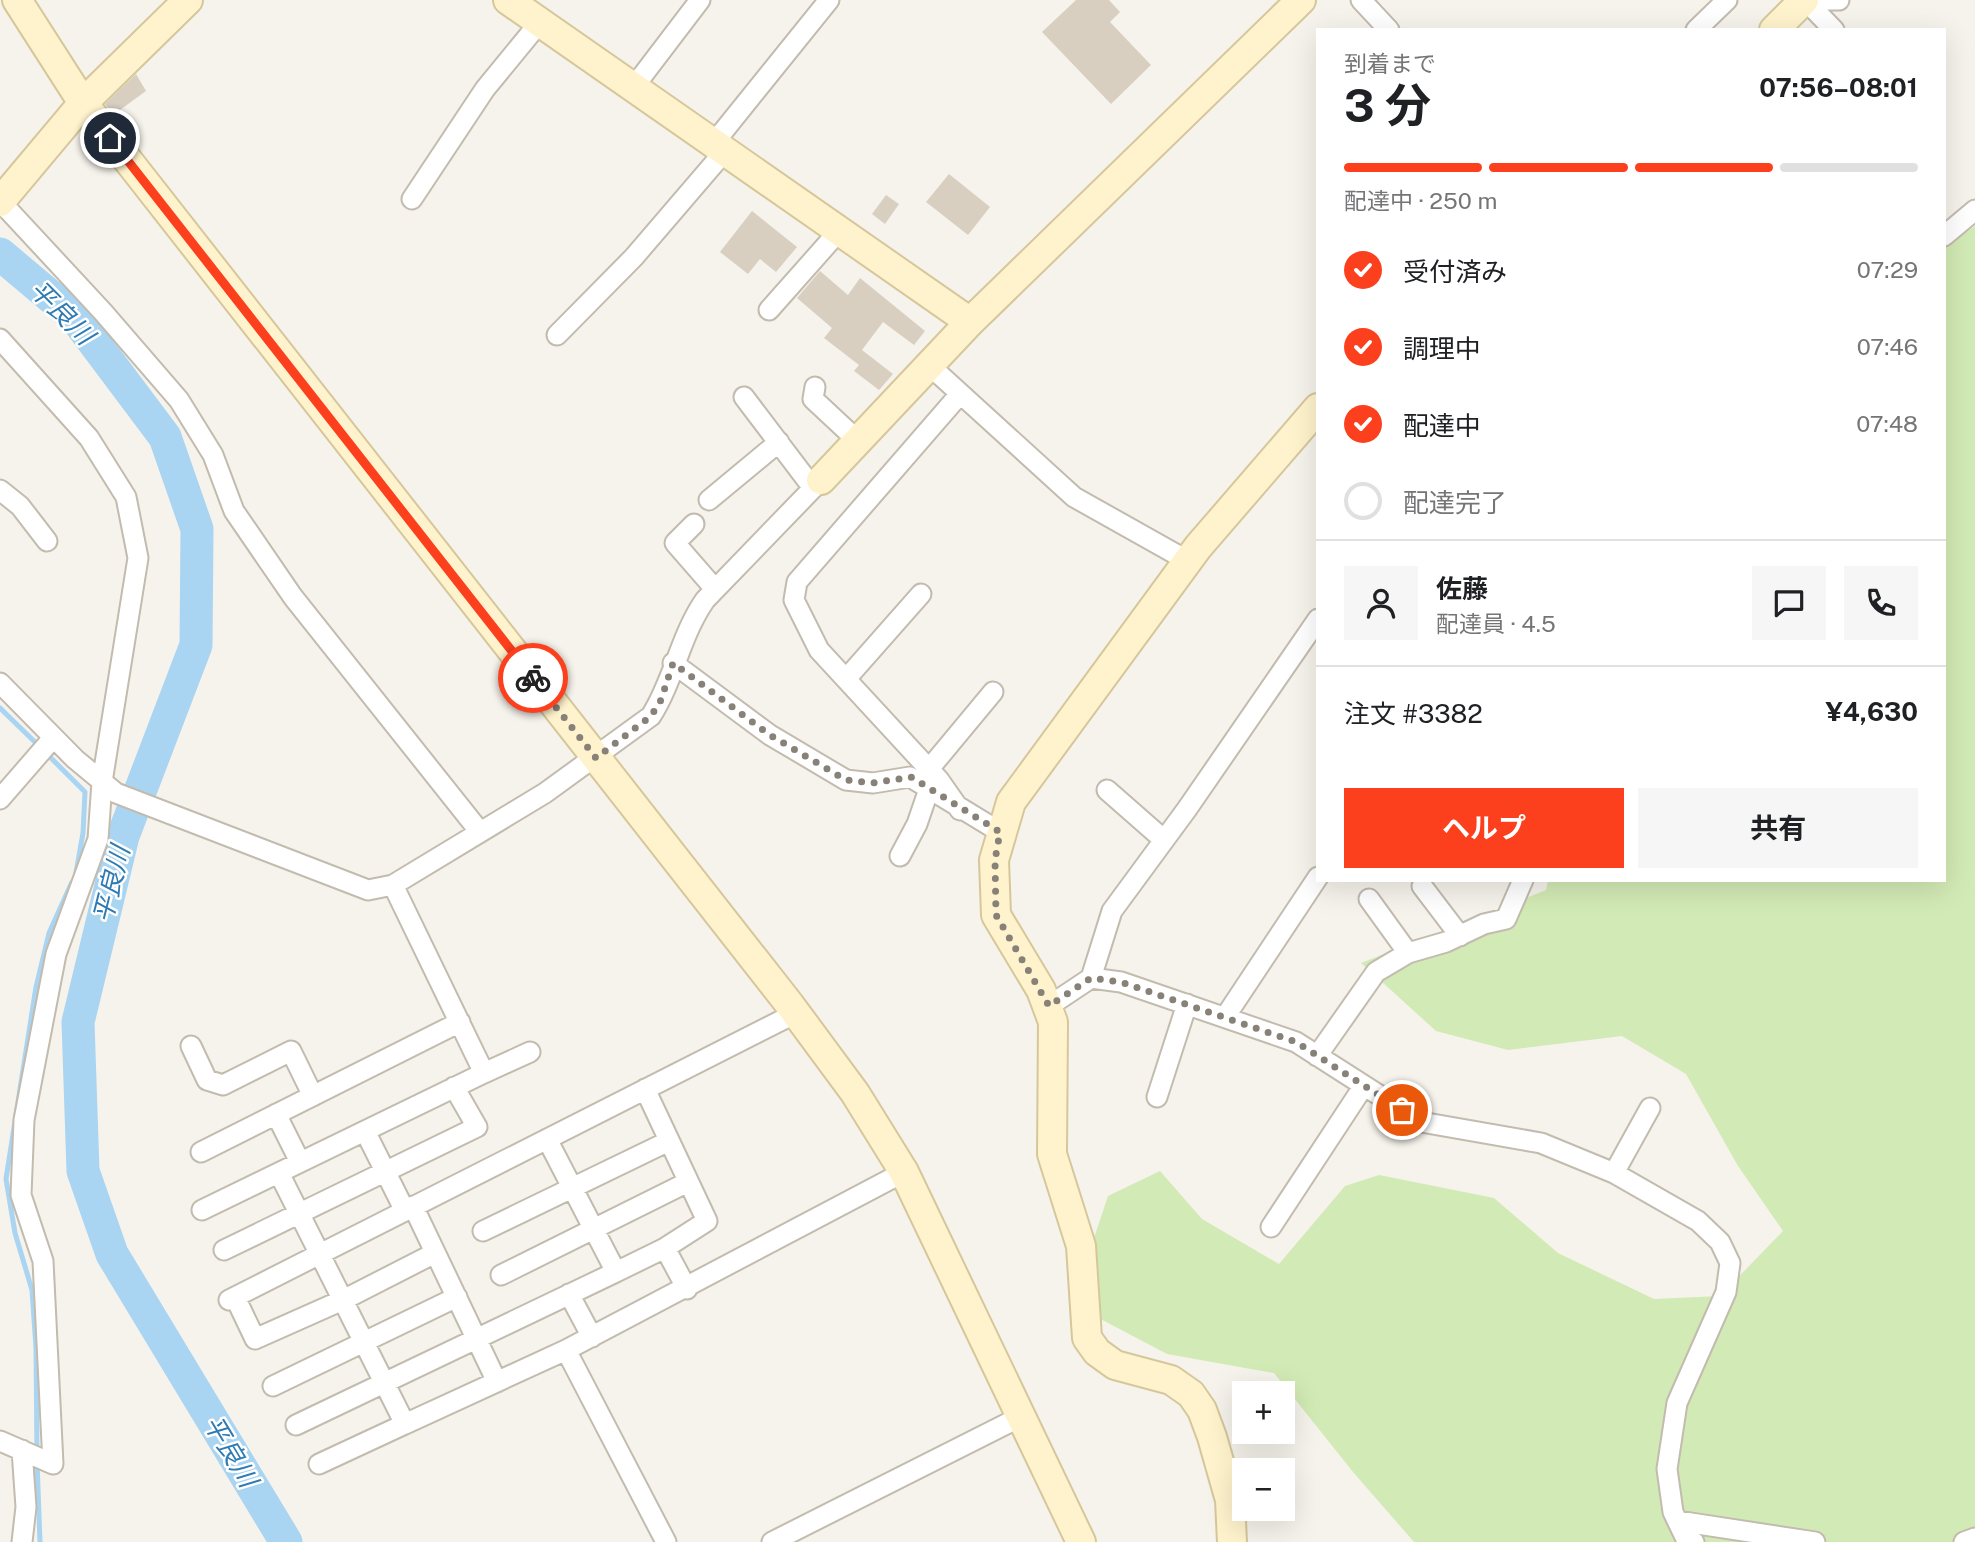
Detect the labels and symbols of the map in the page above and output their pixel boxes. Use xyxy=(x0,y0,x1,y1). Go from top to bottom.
pin xyxy=(80,108,140,168)
water label: 平良川 xyxy=(23,273,103,353)
courier xyxy=(498,643,568,713)
water label: 平良川 xyxy=(87,840,136,926)
pin xyxy=(1372,1080,1432,1140)
water label: 平良川 xyxy=(198,1410,266,1495)

